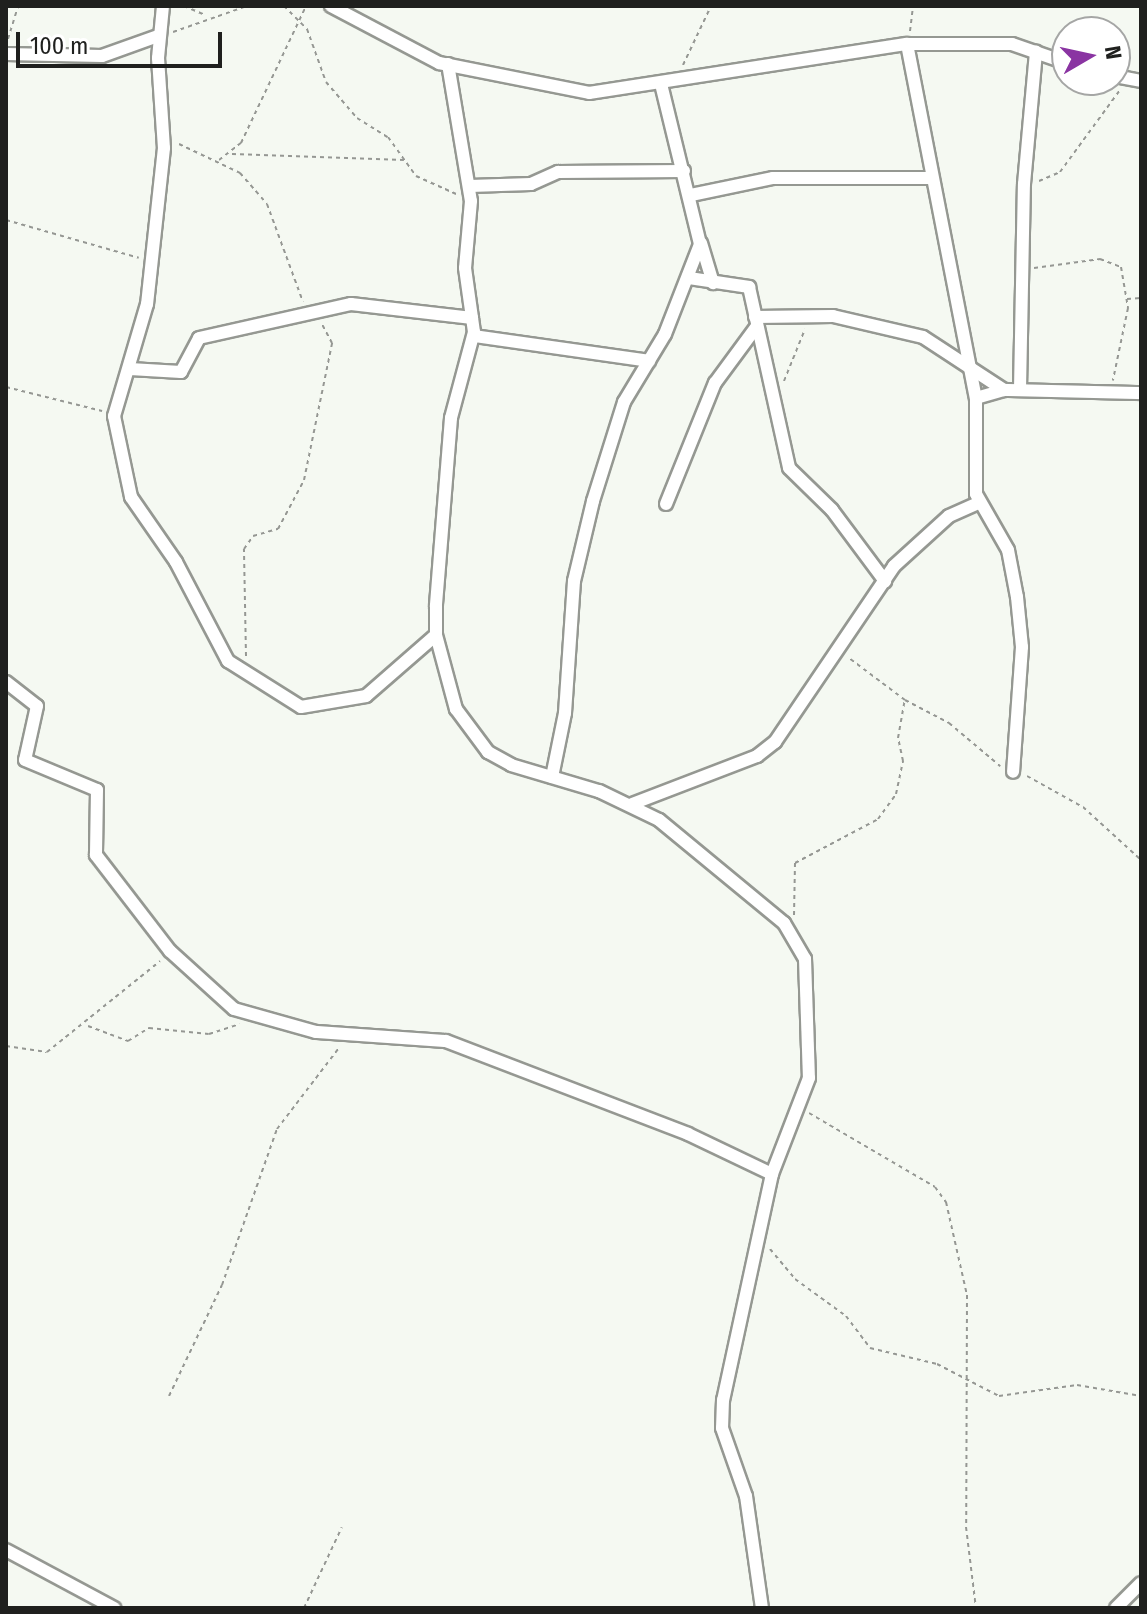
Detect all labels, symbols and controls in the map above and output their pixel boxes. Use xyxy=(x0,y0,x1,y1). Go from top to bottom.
scale bar xyxy=(20,16,226,66)
north arrow xyxy=(1051,16,1131,96)
text: 100 m xyxy=(30,32,88,60)
text: N xyxy=(1099,44,1128,61)

